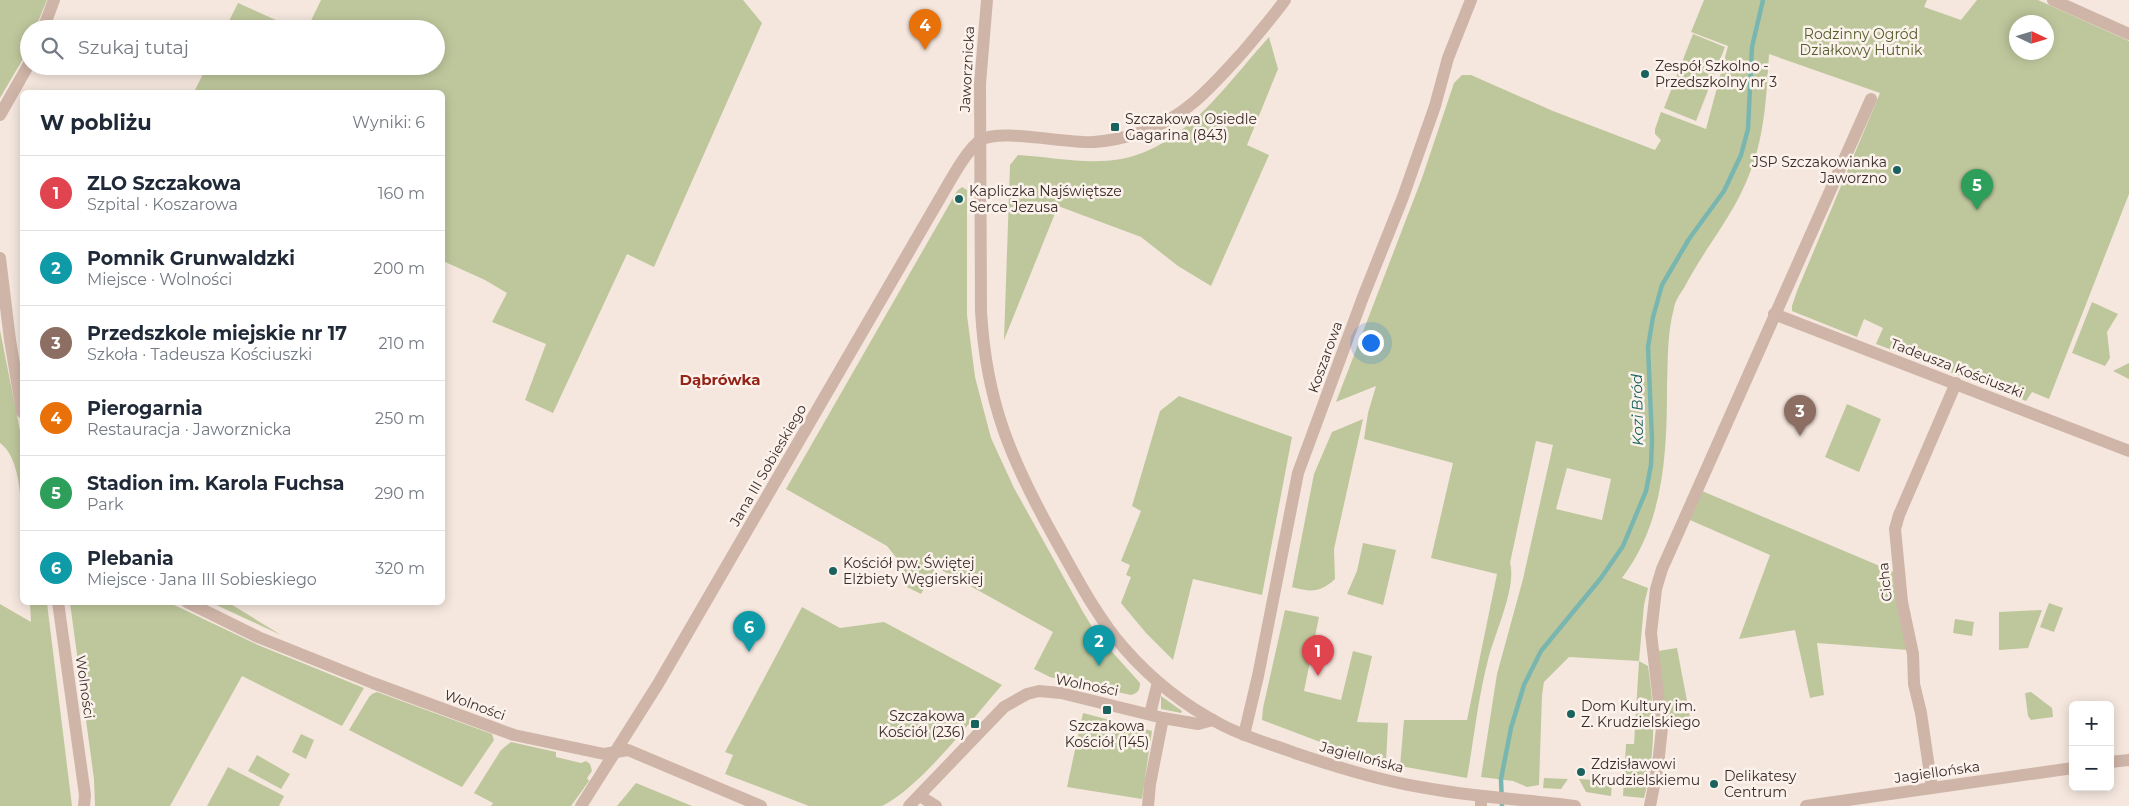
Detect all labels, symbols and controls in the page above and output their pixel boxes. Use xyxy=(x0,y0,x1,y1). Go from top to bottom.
pin: 4 xyxy=(909,9,941,50)
north arrow xyxy=(2009,15,2054,60)
search box xyxy=(20,20,445,75)
street label: Jaworznicka xyxy=(956,25,978,114)
park label: Rodzinny Ogród Działkowy Hutnik xyxy=(1800,25,1923,59)
icon: search xyxy=(38,34,66,62)
text: Szukaj tutaj xyxy=(78,36,189,59)
place label: Zespół Szkolno - Przedszkolny nr 3 xyxy=(1655,57,1777,91)
marker: Zespół Szkolno - Przedszkolny nr 3 xyxy=(1639,68,1651,80)
text: W pobliżu xyxy=(40,110,152,135)
place label: Szczakowa Osiedle Gagarina (843) xyxy=(1125,110,1257,144)
text: Wyniki: 6 xyxy=(352,113,425,132)
marker: Szczakowa Osiedle Gagarina (843) xyxy=(1109,121,1121,133)
place label: JSP Szczakowianka Jaworzno xyxy=(1751,153,1887,187)
marker: JSP Szczakowianka Jaworzno xyxy=(1891,164,1903,176)
pin: 5 xyxy=(1961,169,1993,210)
text: ZLO Szczakowa xyxy=(87,172,241,195)
place label: Kapliczka Najświętsze Serce Jezusa xyxy=(969,182,1122,216)
text: 1 xyxy=(53,184,59,203)
text: 160 m xyxy=(378,184,425,203)
marker: Kapliczka Najświętsze Serce Jezusa xyxy=(953,193,965,205)
text: Szpital · Koszarowa xyxy=(87,195,238,214)
text: Pomnik Grunwaldzki xyxy=(87,247,295,270)
text: 2 xyxy=(51,259,61,278)
text: 200 m xyxy=(374,259,425,278)
text: Miejsce · Wolności xyxy=(87,270,232,289)
street label: Koszarowa xyxy=(1304,319,1346,395)
text: Przedszkole miejskie nr 17 xyxy=(87,322,347,345)
your location xyxy=(1358,330,1384,356)
text: 3 xyxy=(51,334,61,353)
text: 210 m xyxy=(378,334,425,353)
street label: Tadeusza Kościuszki xyxy=(1888,334,2026,402)
text: Szkoła · Tadeusza Kościuszki xyxy=(87,345,312,364)
district label: Dąbrówka xyxy=(680,370,760,389)
water label: Kozi Bród xyxy=(1627,373,1647,446)
pin: 3 xyxy=(1784,395,1816,436)
text: Pierogarnia xyxy=(87,397,203,420)
street label: Jana III Sobieskiego xyxy=(725,401,810,530)
text: 4 xyxy=(50,409,62,428)
text: 250 m xyxy=(375,409,425,428)
text: Restauracja · Jaworznicka xyxy=(87,420,291,439)
text: Stadion im. Karola Fuchsa xyxy=(87,472,345,495)
text: 5 xyxy=(51,484,61,503)
text: 290 m xyxy=(374,484,425,503)
text: Park xyxy=(87,495,124,514)
text: Plebania xyxy=(87,547,174,570)
place label: Kościół pw. Świętej Elżbiety Węgierskiej xyxy=(843,554,983,588)
text: 6 xyxy=(51,559,61,578)
text: 320 m xyxy=(375,559,425,578)
street label: Cicha xyxy=(1874,562,1896,602)
marker: Kościół pw. Świętej Elżbiety Węgierskiej xyxy=(827,565,839,577)
text: Miejsce · Jana III Sobieskiego xyxy=(87,570,317,589)
pin: 6 xyxy=(733,611,765,652)
pin: 2 xyxy=(1083,625,1115,666)
pin: 1 xyxy=(1302,635,1334,676)
street label: Wolności xyxy=(72,654,98,720)
street label: Wolności xyxy=(1054,670,1120,700)
street label: Wolności xyxy=(442,686,508,724)
place label: Dom Kultury im. Z. Krudzielskiego xyxy=(1581,697,1701,731)
map controls xyxy=(2069,701,2114,791)
button: + xyxy=(2069,701,2114,746)
marker: Szczakowa Kościół (145) xyxy=(1101,704,1113,716)
place label: Szczakowa Kościół (236) xyxy=(878,707,965,741)
marker: Dom Kultury im. Z. Krudzielskiego xyxy=(1565,708,1577,720)
place label: Szczakowa Kościół (145) xyxy=(1065,717,1149,751)
marker: Szczakowa Kościół (236) xyxy=(969,718,981,730)
street label: Jagiellońska xyxy=(1317,737,1406,777)
button: − xyxy=(2069,746,2114,791)
place label: Zdzisławowi Krudzielskiemu xyxy=(1591,755,1700,789)
street label: Jagiellońska xyxy=(1892,757,1981,787)
marker: Zdzisławowi Krudzielskiemu xyxy=(1575,766,1587,778)
place label: Delikatesy Centrum xyxy=(1724,767,1797,801)
marker: Delikatesy Centrum xyxy=(1708,778,1720,790)

